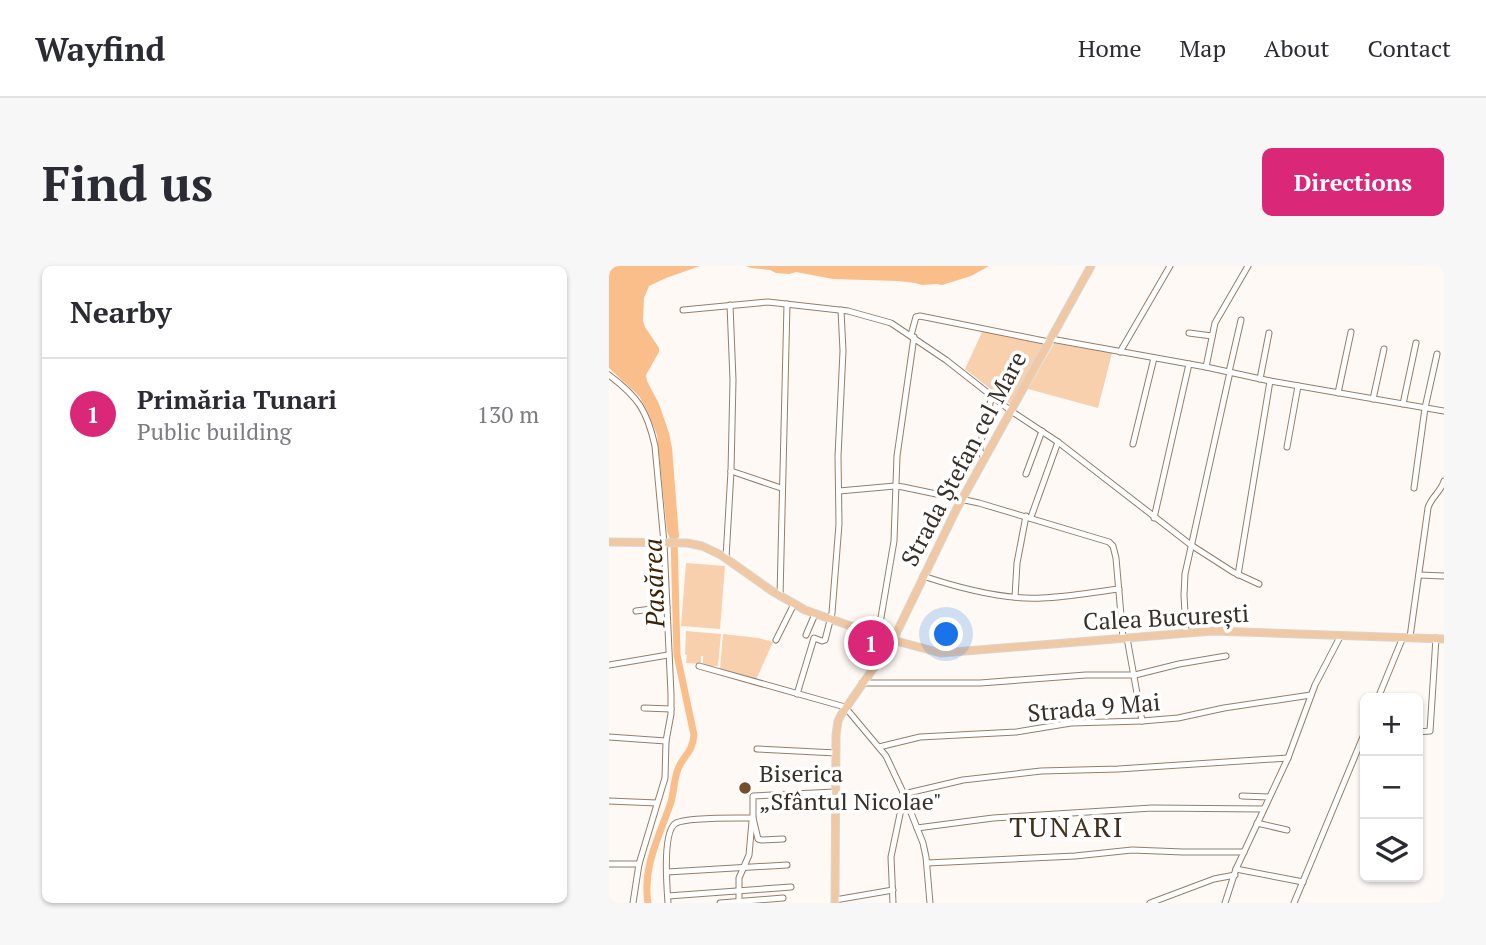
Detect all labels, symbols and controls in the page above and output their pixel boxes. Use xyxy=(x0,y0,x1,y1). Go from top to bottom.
text: Wayfind xyxy=(35,27,165,70)
text: Home xyxy=(1078,32,1142,64)
text: Map xyxy=(1180,32,1226,64)
text: About xyxy=(1264,32,1330,64)
text: Contact xyxy=(1368,32,1451,64)
button: Directions xyxy=(1262,148,1444,216)
text: Find us xyxy=(42,150,213,215)
text: Nearby xyxy=(70,292,172,332)
street label: Strada Ștefan cel Mare xyxy=(893,346,1033,571)
text: Primăria Tunari xyxy=(137,382,337,416)
text: 1 xyxy=(87,399,100,430)
text: 130 m xyxy=(477,399,539,430)
text: Public building xyxy=(137,416,292,447)
water label: Pasărea xyxy=(634,538,672,629)
street label: Calea București xyxy=(1082,597,1250,637)
pin: 1 xyxy=(848,617,894,669)
your location xyxy=(929,617,963,651)
street label: Strada 9 Mai xyxy=(1026,685,1162,729)
map controls xyxy=(1360,693,1423,882)
button: + xyxy=(1360,693,1423,756)
button: − xyxy=(1360,756,1423,819)
place label: Biserica „Sfântul Nicolae" xyxy=(759,757,942,817)
marker: Biserica „Sfântul Nicolae" xyxy=(737,780,753,796)
district label: TUNARI xyxy=(1009,808,1125,845)
button: layers xyxy=(1360,819,1423,882)

